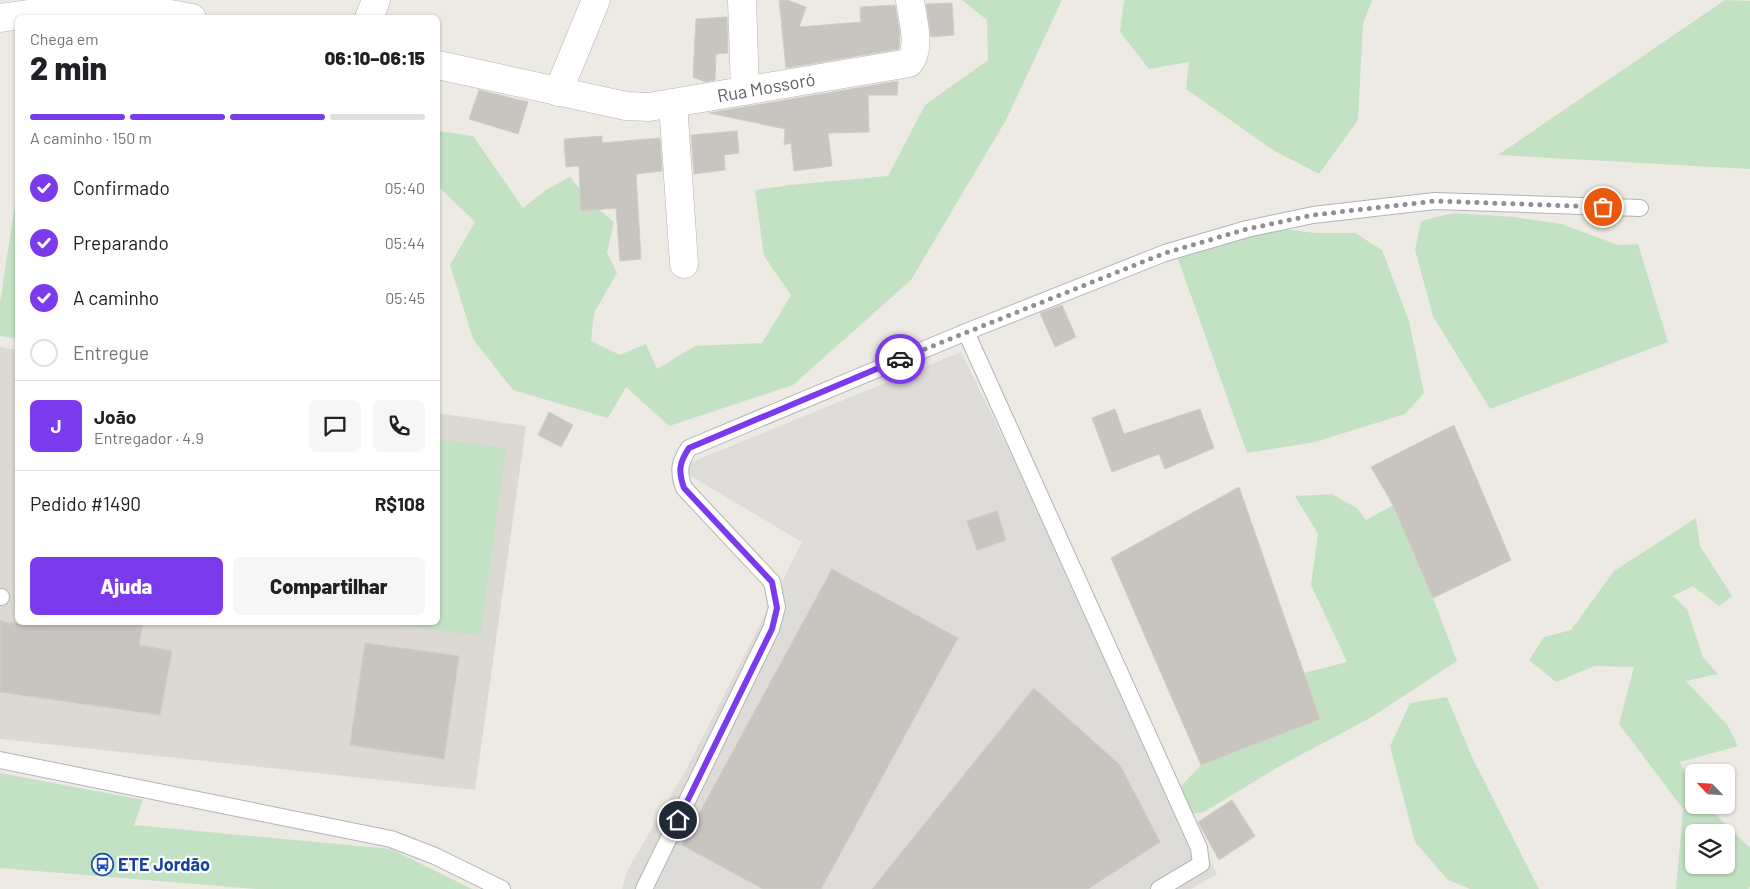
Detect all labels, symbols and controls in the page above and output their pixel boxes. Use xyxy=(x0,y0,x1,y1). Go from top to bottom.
text: Chega em xyxy=(30,29,98,48)
text: 06:10–06:15 xyxy=(324,46,425,69)
text: 2 min xyxy=(30,48,107,86)
street label: Rua Mossoró xyxy=(715,68,817,106)
text: A caminho · 150 m xyxy=(30,128,152,147)
icon: check xyxy=(30,174,58,202)
text: Confirmado xyxy=(73,176,170,199)
text: 05:40 xyxy=(384,178,425,197)
pin xyxy=(1582,186,1624,228)
icon: bag xyxy=(1589,193,1617,221)
icon: check xyxy=(30,229,58,257)
text: Preparando xyxy=(73,231,169,254)
text: 05:44 xyxy=(385,233,425,252)
icon: check xyxy=(30,284,58,312)
text: A caminho xyxy=(73,286,159,309)
text: 05:45 xyxy=(385,288,425,307)
courier xyxy=(875,334,925,384)
text: Entregue xyxy=(73,341,149,364)
icon: car xyxy=(886,345,914,373)
button: chat xyxy=(309,400,361,452)
button: phone xyxy=(373,400,425,452)
text: João xyxy=(94,405,136,428)
text: J xyxy=(50,414,62,437)
text: Entregador · 4.9 xyxy=(94,428,204,447)
text: Pedido #1490 xyxy=(30,492,141,515)
text: R$108 xyxy=(375,492,425,515)
button: Ajuda xyxy=(30,557,223,615)
button: Compartilhar xyxy=(233,557,425,615)
north arrow xyxy=(1685,764,1735,814)
map controls xyxy=(1685,764,1735,874)
pin xyxy=(657,799,699,841)
icon: home xyxy=(664,806,692,834)
button: layers xyxy=(1685,824,1735,874)
bus stop icon: ETE Jordão xyxy=(90,852,114,876)
place label: ETE Jordão xyxy=(118,853,210,875)

